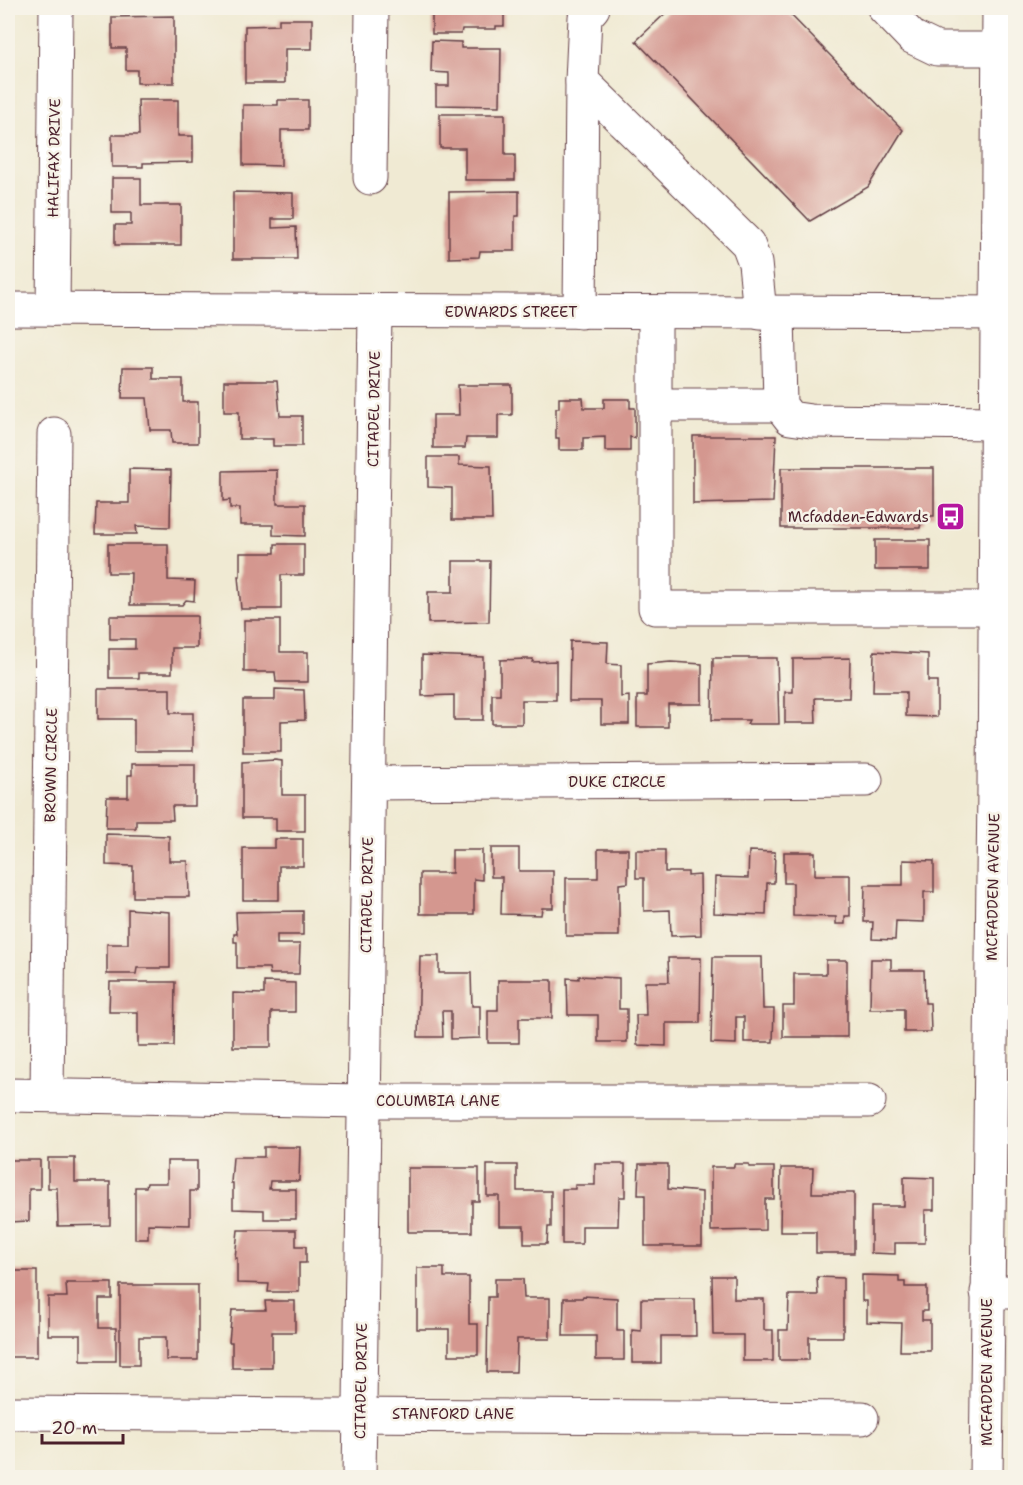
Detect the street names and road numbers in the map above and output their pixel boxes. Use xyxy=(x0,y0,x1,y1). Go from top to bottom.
street label: HALIFAX DRIVE xyxy=(43,98,65,218)
street label: EDWARDS STREET xyxy=(444,302,578,322)
street label: CITADEL DRIVE xyxy=(363,351,385,467)
street label: BROWN CIRCLE xyxy=(40,707,62,823)
street label: DUKE CIRCLE xyxy=(568,772,666,792)
street label: MCFADDEN AVENUE xyxy=(982,813,1004,961)
street label: CITADEL DRIVE xyxy=(356,837,378,953)
street label: COLUMBIA LANE xyxy=(376,1091,500,1111)
street label: MCFADDEN AVENUE xyxy=(977,1298,997,1446)
street label: CITADEL DRIVE xyxy=(350,1323,372,1439)
street label: STANFORD LANE xyxy=(392,1404,514,1424)

